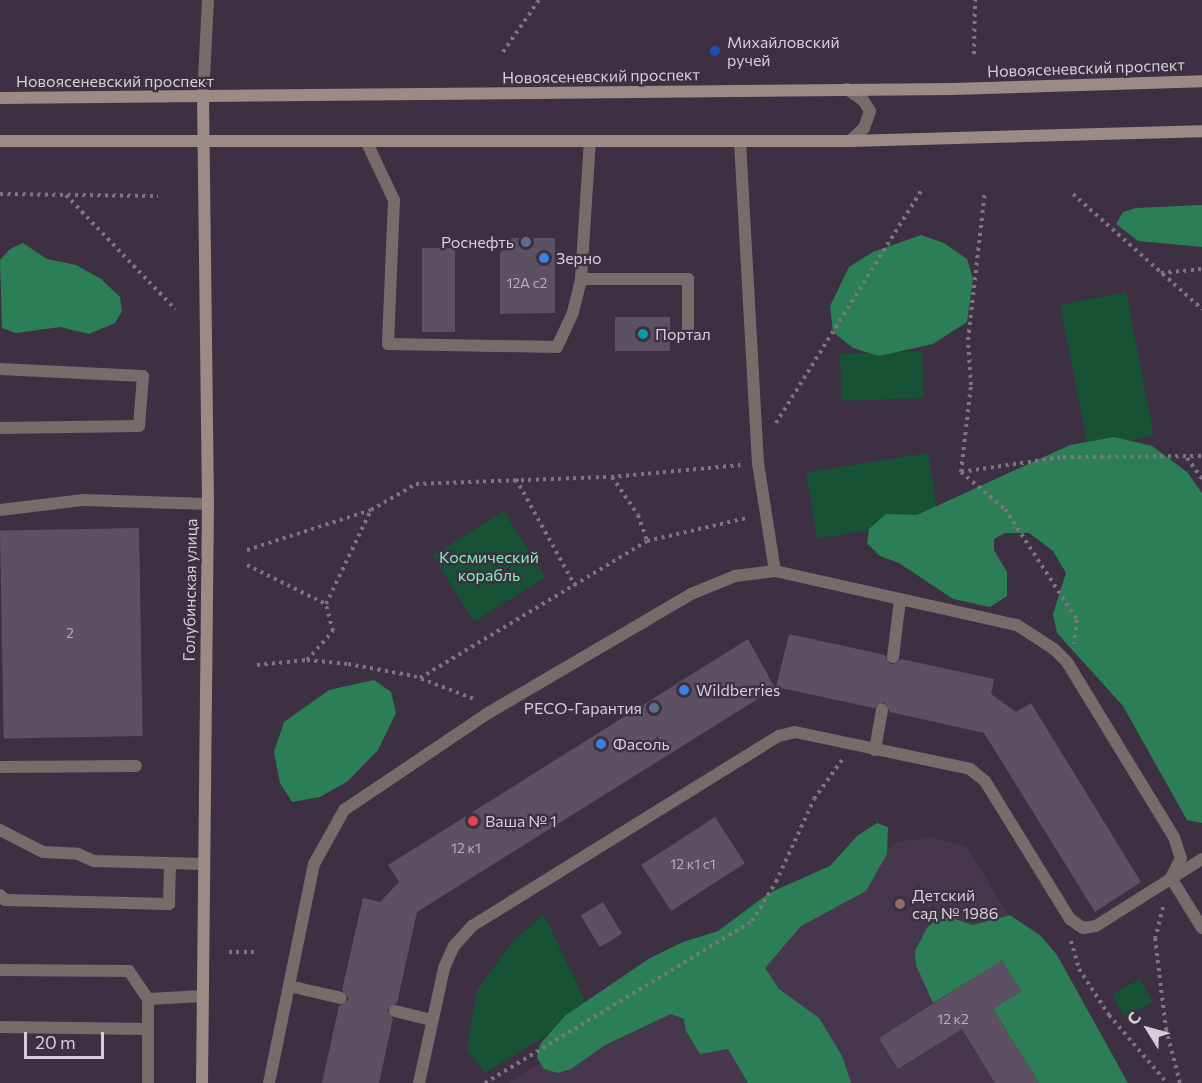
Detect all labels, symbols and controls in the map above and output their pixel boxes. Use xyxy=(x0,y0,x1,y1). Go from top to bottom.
place label: Михайловский ручей xyxy=(727,32,840,70)
marker: Михайловский ручей xyxy=(708,44,722,58)
street label: Новоясеневский проспект xyxy=(987,55,1185,81)
street label: Новоясеневский проспект xyxy=(502,65,700,87)
street label: Новоясеневский проспект xyxy=(16,71,214,91)
place label: Роснефть xyxy=(441,232,514,252)
marker: Роснефть xyxy=(519,235,533,249)
place label: Зерно xyxy=(556,248,602,268)
marker: Зерно xyxy=(537,251,551,265)
house number: 12А с2 xyxy=(507,275,547,291)
place label: Портал xyxy=(655,324,711,344)
marker: Портал xyxy=(636,327,650,341)
street label: Голубинская улица xyxy=(179,518,201,662)
park label: Космический корабль xyxy=(439,547,539,585)
house number: 2 xyxy=(66,625,74,641)
place label: Wildberries xyxy=(696,680,780,700)
marker: Wildberries xyxy=(677,683,691,697)
place label: РЕСО-Гарантия xyxy=(524,698,642,718)
marker: РЕСО-Гарантия xyxy=(647,701,661,715)
place label: Фасоль xyxy=(613,734,670,754)
marker: Фасоль xyxy=(594,737,608,751)
place label: Ваша № 1 xyxy=(485,811,557,831)
marker: Ваша № 1 xyxy=(466,814,480,828)
house number: 12 к1 xyxy=(451,840,481,856)
house number: 12 к1 с1 xyxy=(670,856,716,872)
place label: Детский сад № 1986 xyxy=(912,885,998,923)
marker: Детский сад № 1986 xyxy=(893,897,907,911)
north arrow xyxy=(1118,999,1178,1059)
text: С xyxy=(1122,1008,1144,1028)
house number: 12 к2 xyxy=(937,1011,969,1027)
scale bar xyxy=(27,1020,106,1058)
text: 20 m xyxy=(35,1031,76,1053)

